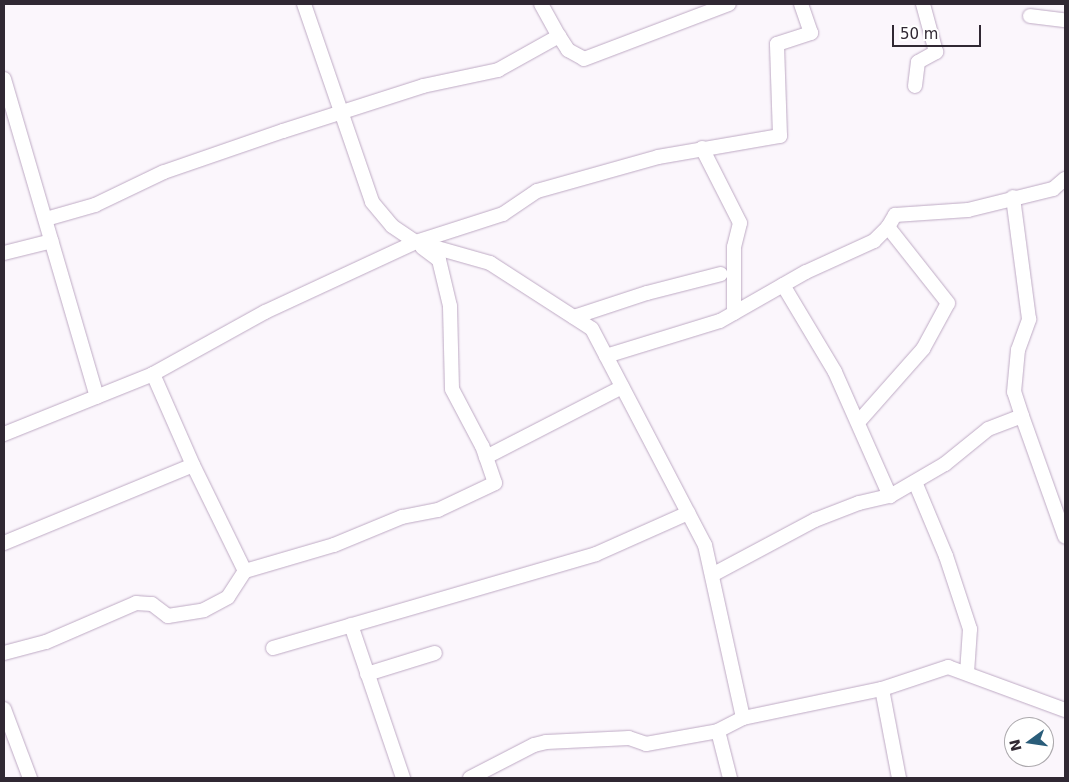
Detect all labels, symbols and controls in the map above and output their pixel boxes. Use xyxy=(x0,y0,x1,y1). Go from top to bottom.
scale bar xyxy=(894,15,983,47)
text: 50 m xyxy=(900,25,938,43)
north arrow xyxy=(1004,717,1054,767)
text: N xyxy=(1006,738,1025,753)

